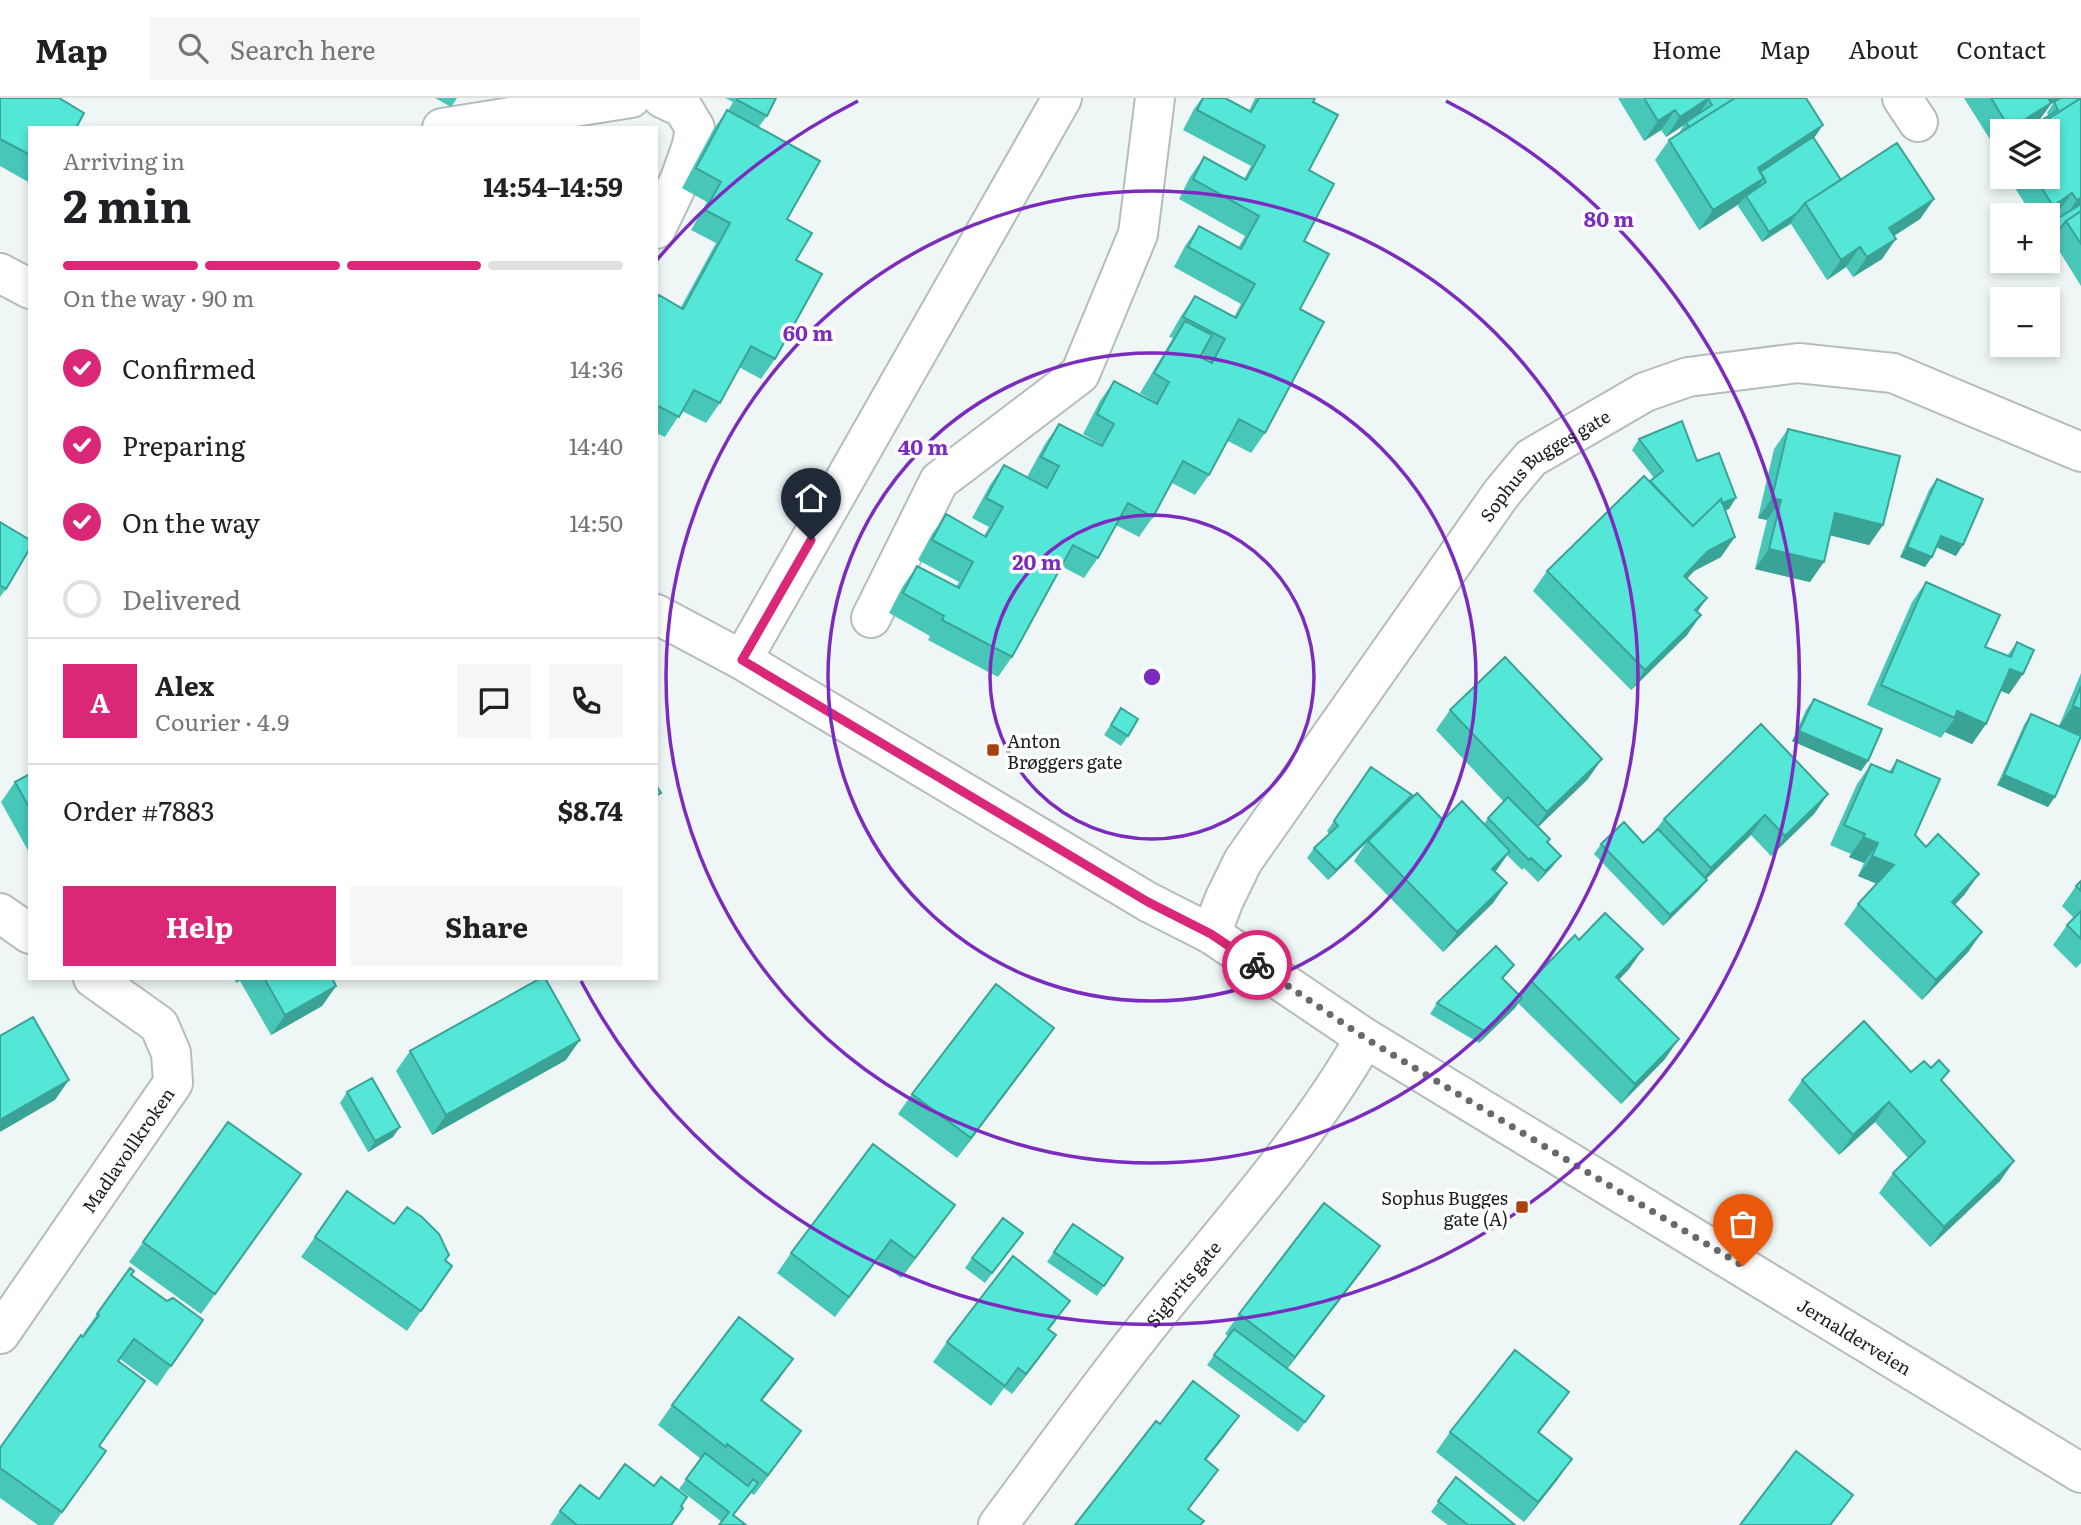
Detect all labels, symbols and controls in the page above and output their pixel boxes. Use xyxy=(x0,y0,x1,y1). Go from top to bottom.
search box xyxy=(150,17,640,80)
text: Map xyxy=(35,24,108,73)
icon: search xyxy=(174,29,212,67)
text: Search here xyxy=(230,29,376,68)
text: Home xyxy=(1652,31,1721,66)
text: Map xyxy=(1759,31,1810,66)
text: About xyxy=(1848,31,1918,66)
text: Contact xyxy=(1956,31,2046,66)
map controls xyxy=(1990,119,2060,357)
button: layers xyxy=(1990,119,2060,189)
text: Arriving in xyxy=(63,143,185,177)
text: 14:54–14:59 xyxy=(483,166,623,205)
text: 2 min xyxy=(63,169,192,237)
text: 80 m xyxy=(1584,202,1634,233)
button: + xyxy=(1990,203,2060,273)
text: On the way · 90 m xyxy=(63,280,254,314)
button: − xyxy=(1990,287,2060,357)
text: 60 m xyxy=(783,316,833,347)
text: Confirmed xyxy=(122,348,256,387)
icon: check xyxy=(63,349,101,387)
text: 14:36 xyxy=(570,351,623,385)
street label: Sophus Bugges gate xyxy=(1472,402,1615,527)
text: Preparing xyxy=(122,425,245,464)
icon: check xyxy=(63,426,101,464)
text: 14:40 xyxy=(569,428,623,462)
text: 40 m xyxy=(898,430,948,461)
pin xyxy=(781,468,841,540)
icon: home xyxy=(792,479,830,517)
text: On the way xyxy=(122,502,260,541)
icon: check xyxy=(63,503,101,541)
text: 14:50 xyxy=(569,505,623,539)
text: 20 m xyxy=(1012,545,1062,576)
text: Delivered xyxy=(122,579,241,618)
button: chat xyxy=(457,664,531,738)
button: phone xyxy=(549,664,623,738)
text: Alex xyxy=(155,665,214,704)
centre of rings xyxy=(1140,665,1164,689)
text: A xyxy=(90,682,110,721)
text: Courier · 4.9 xyxy=(155,704,289,738)
place label: Anton Brøggers gate xyxy=(1007,727,1122,775)
marker: Anton Brøggers gate xyxy=(985,742,1001,758)
text: Order #7883 xyxy=(63,790,215,829)
text: $8.74 xyxy=(558,790,623,829)
button: Help xyxy=(63,886,336,966)
button: Share xyxy=(350,886,623,966)
courier xyxy=(1222,930,1292,1000)
icon: bike xyxy=(1238,946,1276,984)
street label: Madlavollkroken xyxy=(74,1081,180,1218)
place label: Sophus Bugges gate (A) xyxy=(1381,1184,1508,1232)
pin xyxy=(1713,1194,1773,1266)
marker: Sophus Bugges gate (A) xyxy=(1514,1199,1530,1215)
icon: bag xyxy=(1724,1205,1762,1243)
street label: Sigbrits gate xyxy=(1138,1234,1226,1333)
street label: Jernalderveien xyxy=(1793,1290,1917,1381)

